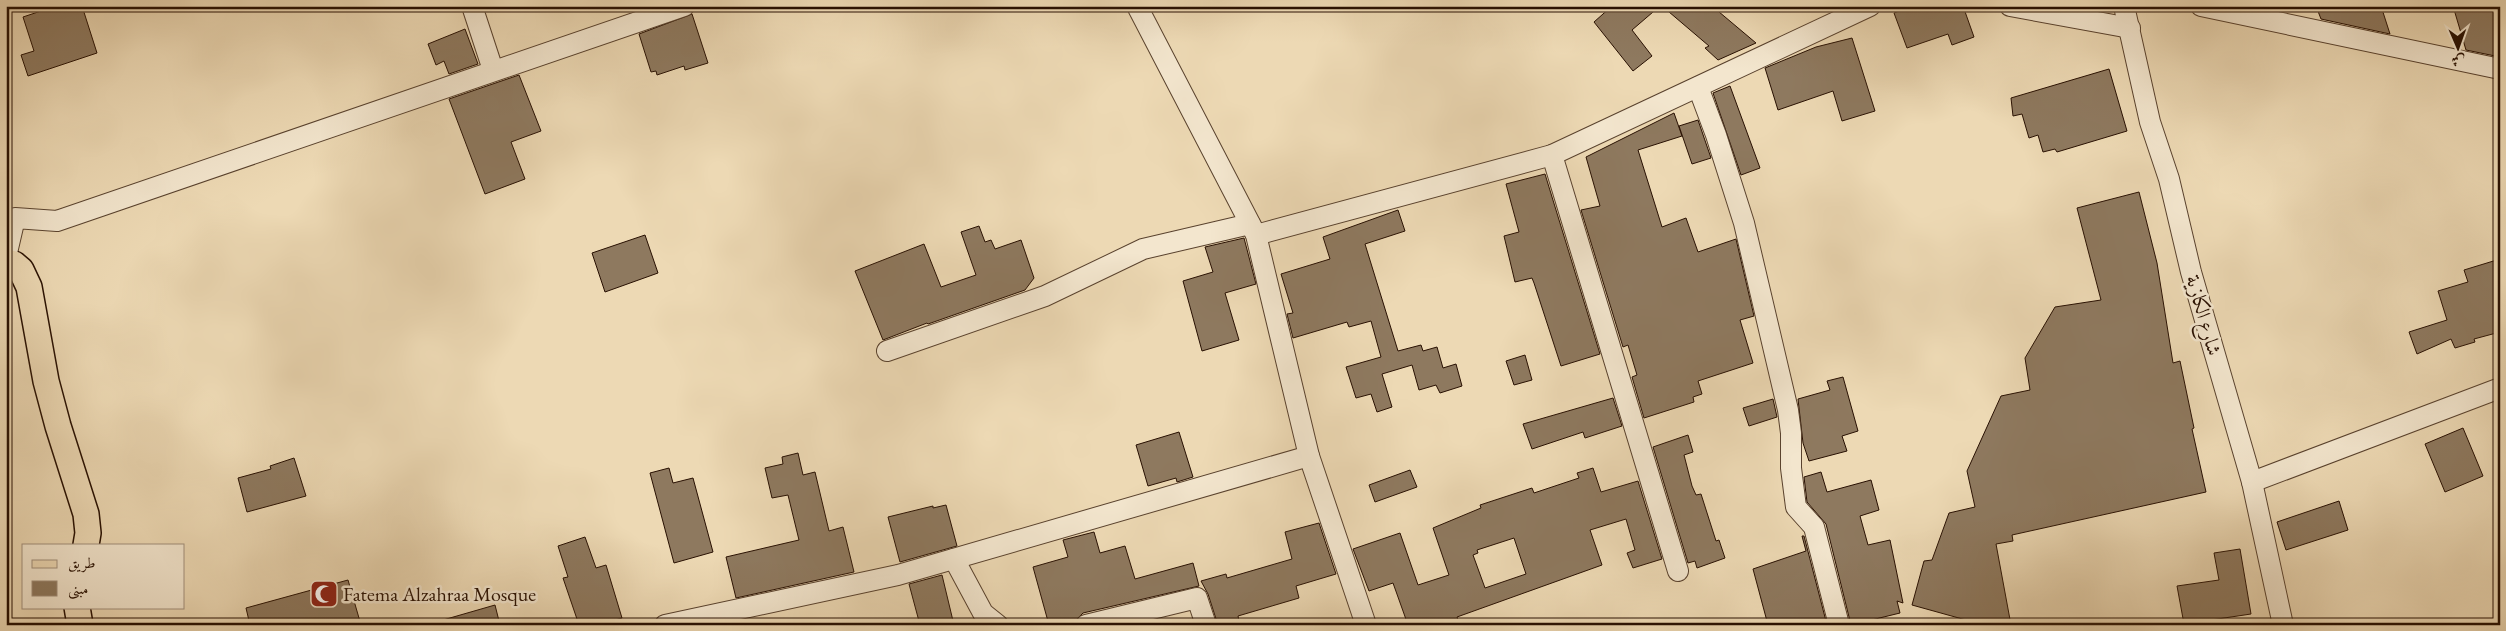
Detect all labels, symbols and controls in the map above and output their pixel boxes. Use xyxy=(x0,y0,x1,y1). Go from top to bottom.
north arrow xyxy=(2434,22,2484,72)
text: ش xyxy=(2451,52,2466,70)
street label: شارع الكازية xyxy=(2175,272,2228,360)
legend xyxy=(22,544,185,608)
text: طريق xyxy=(68,553,95,573)
text: مبنى xyxy=(68,579,88,600)
mosque icon: Fatema Alzahraa Mosque xyxy=(309,579,339,609)
place label: Fatema Alzahraa Mosque xyxy=(343,581,536,607)

